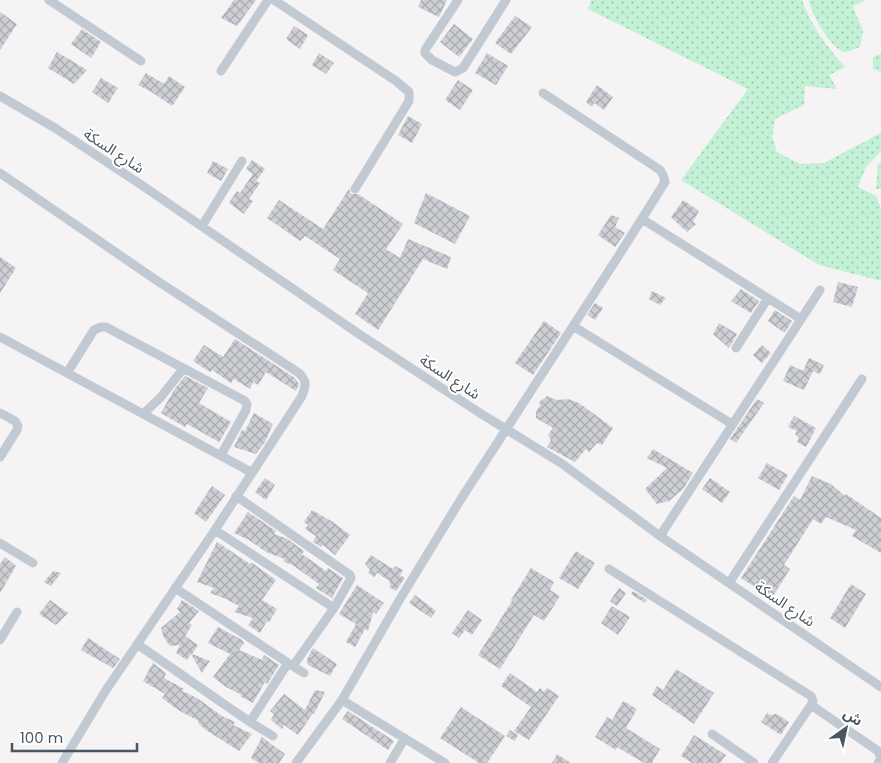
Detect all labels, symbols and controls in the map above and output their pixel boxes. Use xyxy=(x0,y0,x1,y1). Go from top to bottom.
street label: شارع السكة xyxy=(79,123,149,180)
street label: شارع السكة xyxy=(415,349,485,406)
street label: شارع السكة xyxy=(750,576,820,633)
north arrow xyxy=(821,703,871,753)
text: ش xyxy=(840,703,867,731)
scale bar xyxy=(12,720,138,752)
text: 100 m xyxy=(20,727,63,748)

